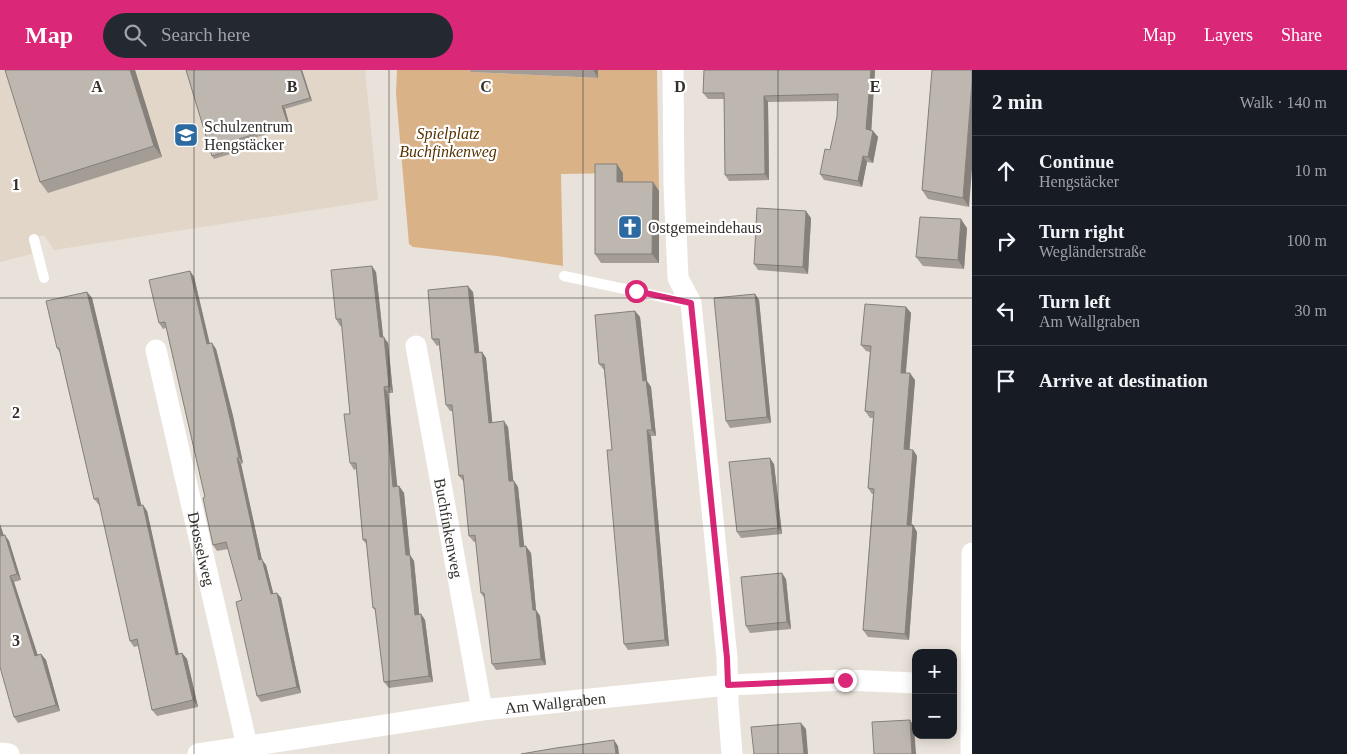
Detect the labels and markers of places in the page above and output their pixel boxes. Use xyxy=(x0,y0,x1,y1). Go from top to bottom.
place label: Schulzentrum Hengstäcker xyxy=(204,118,293,154)
school or university icon: Schulzentrum Hengstäcker xyxy=(173,122,199,148)
church icon: Ostgemeindehaus xyxy=(617,214,643,240)
place label: Ostgemeindehaus xyxy=(648,219,762,237)

